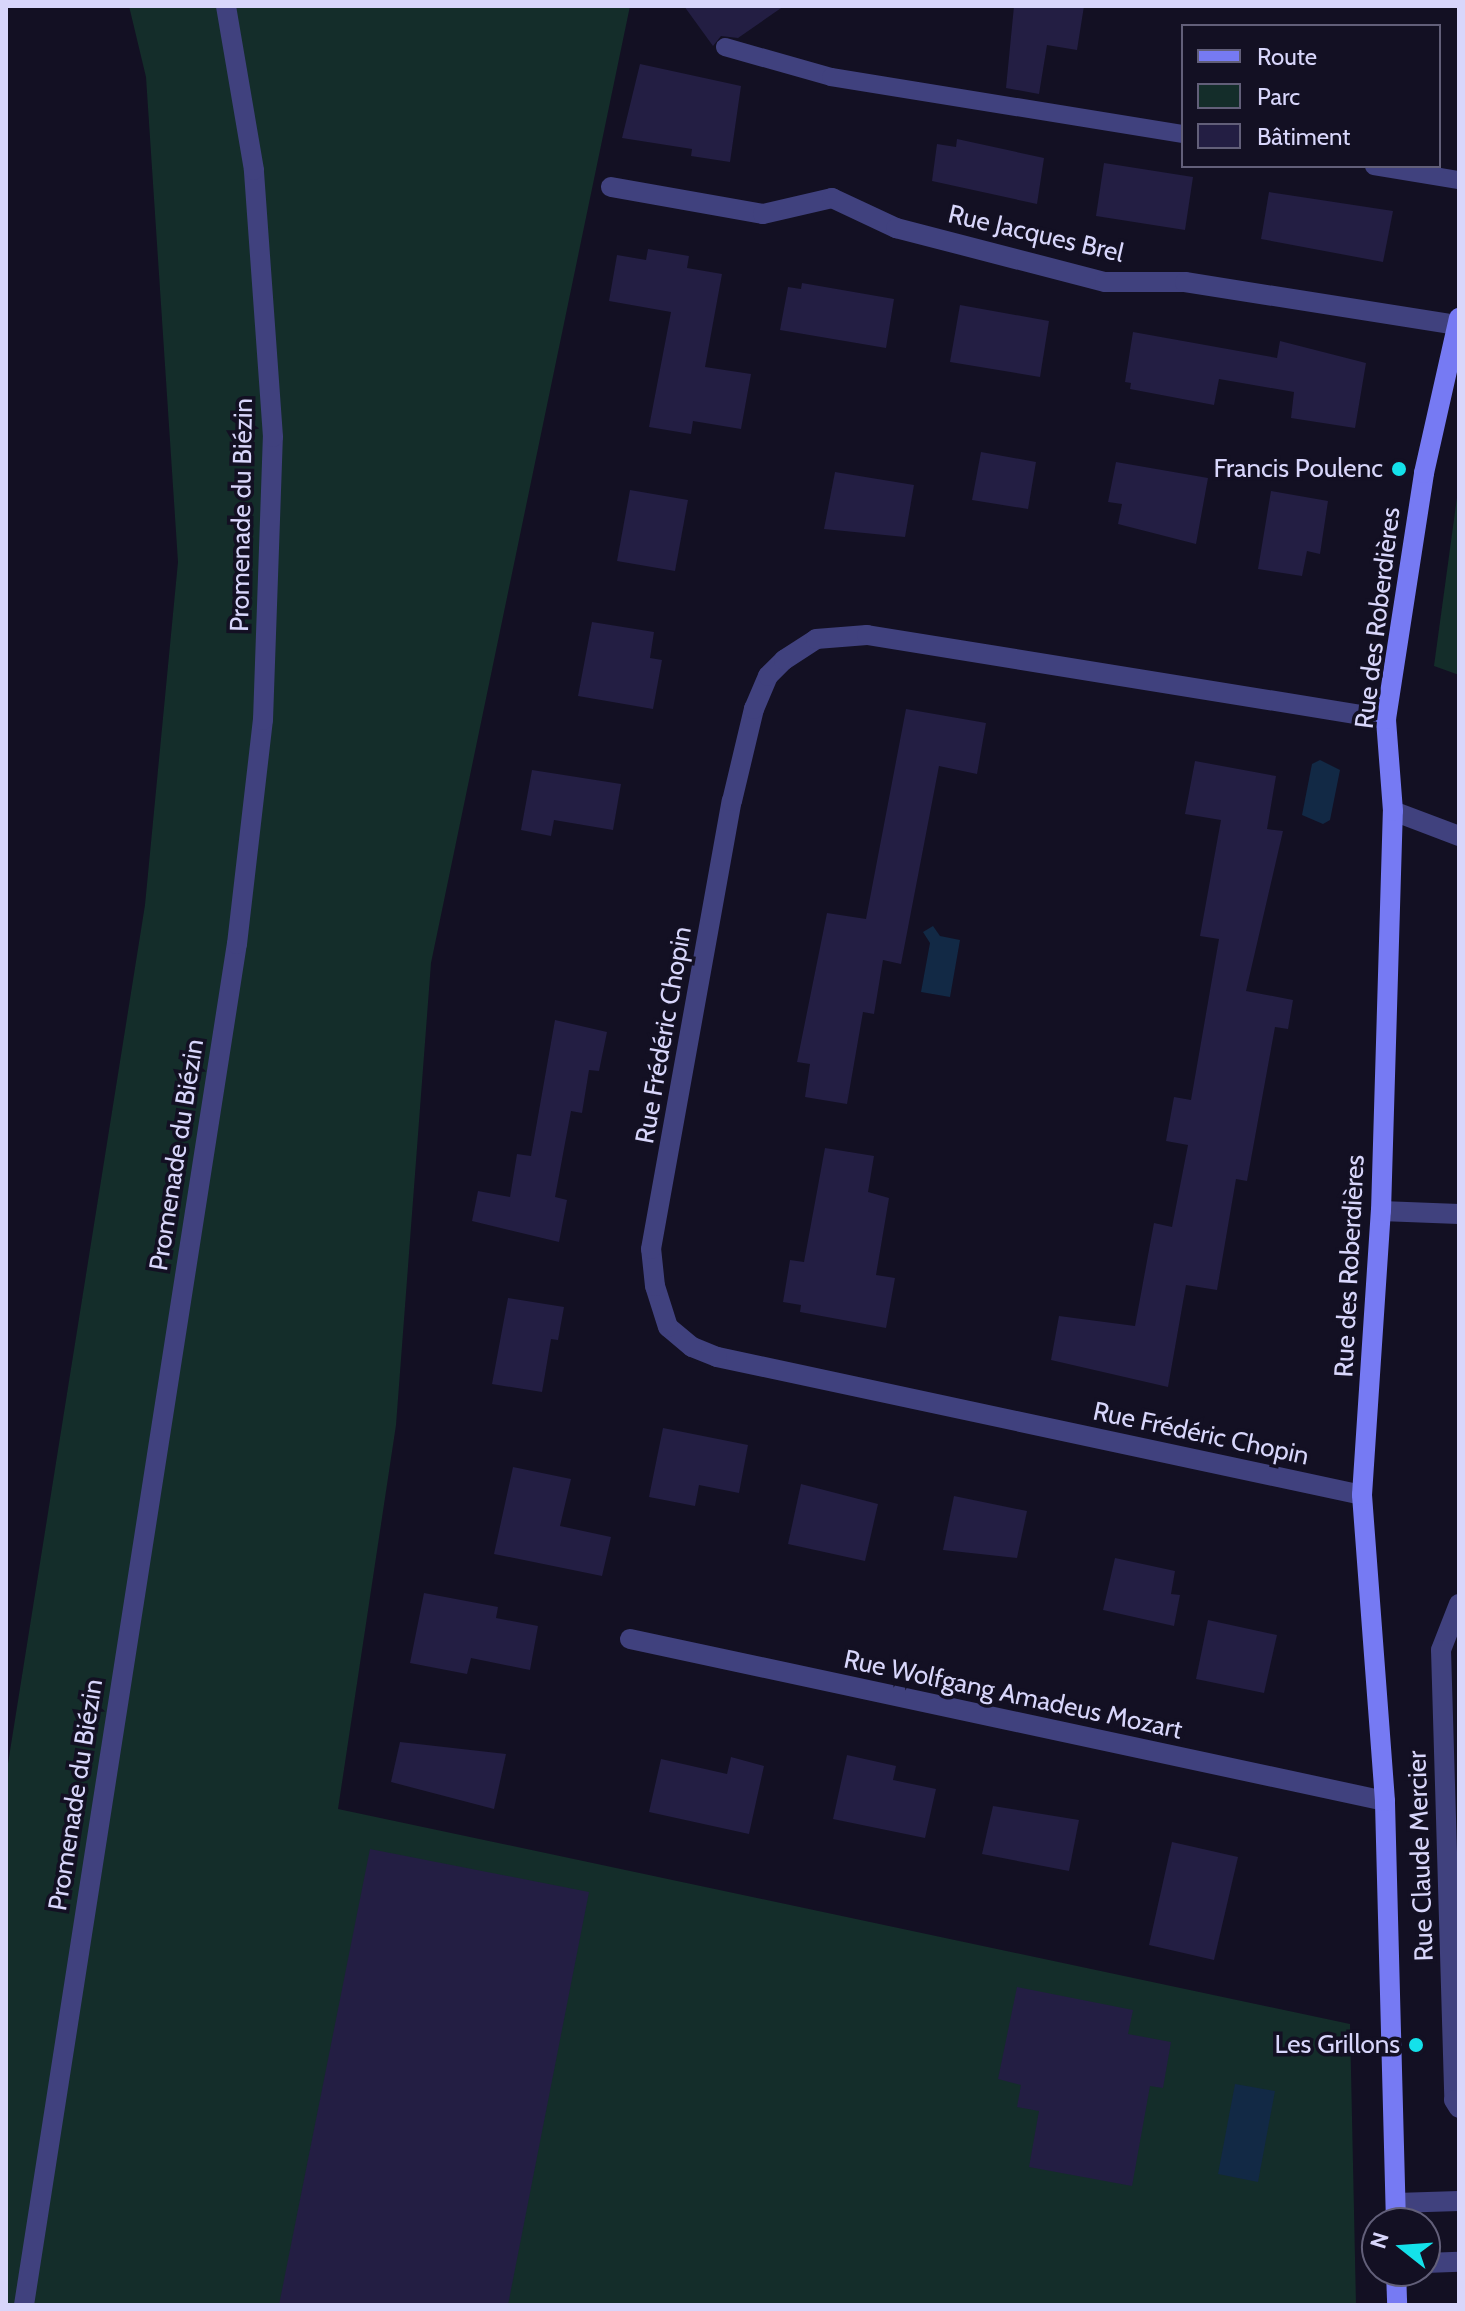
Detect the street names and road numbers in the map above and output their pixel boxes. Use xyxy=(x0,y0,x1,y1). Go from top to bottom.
street label: Rue Jacques Brel xyxy=(945,199,1127,269)
street label: Promenade du Biézin xyxy=(224,398,260,632)
street label: Rue des Roberdières xyxy=(1349,506,1407,730)
street label: Rue Frédéric Chopin xyxy=(630,924,698,1146)
street label: Promenade du Biézin xyxy=(143,1037,211,1273)
street label: Rue des Roberdières xyxy=(1329,1154,1371,1378)
street label: Rue Frédéric Chopin xyxy=(1090,1396,1312,1472)
street label: Rue Wolfgang Amadeus Mozart xyxy=(841,1644,1185,1746)
street label: Promenade du Biézin xyxy=(42,1677,110,1913)
street label: Rue Claude Mercier xyxy=(1402,1750,1440,1962)

